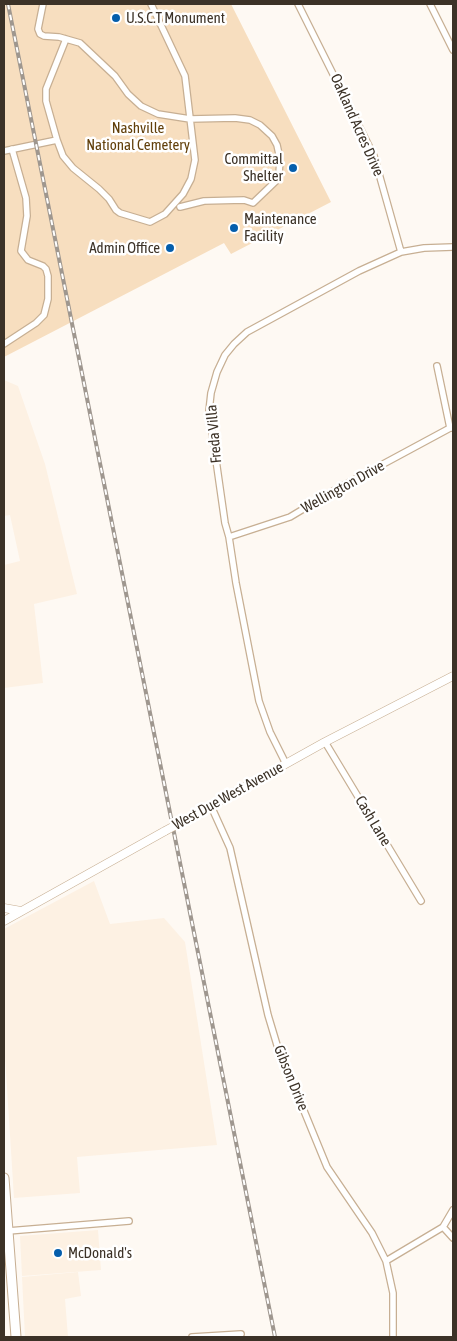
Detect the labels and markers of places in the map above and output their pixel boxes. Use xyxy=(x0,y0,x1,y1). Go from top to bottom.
place label: U.S.C.T Monument xyxy=(126,9,225,27)
marker: U.S.C.T Monument xyxy=(110,12,122,24)
place label: Committal Shelter xyxy=(225,150,283,185)
marker: Committal Shelter xyxy=(287,162,299,174)
place label: Maintenance Facility xyxy=(244,210,317,245)
marker: Maintenance Facility xyxy=(228,222,240,234)
place label: Admin Office xyxy=(89,239,160,257)
marker: Admin Office xyxy=(164,242,176,254)
place label: McDonald's xyxy=(68,1244,132,1262)
marker: McDonald's xyxy=(52,1247,64,1259)

